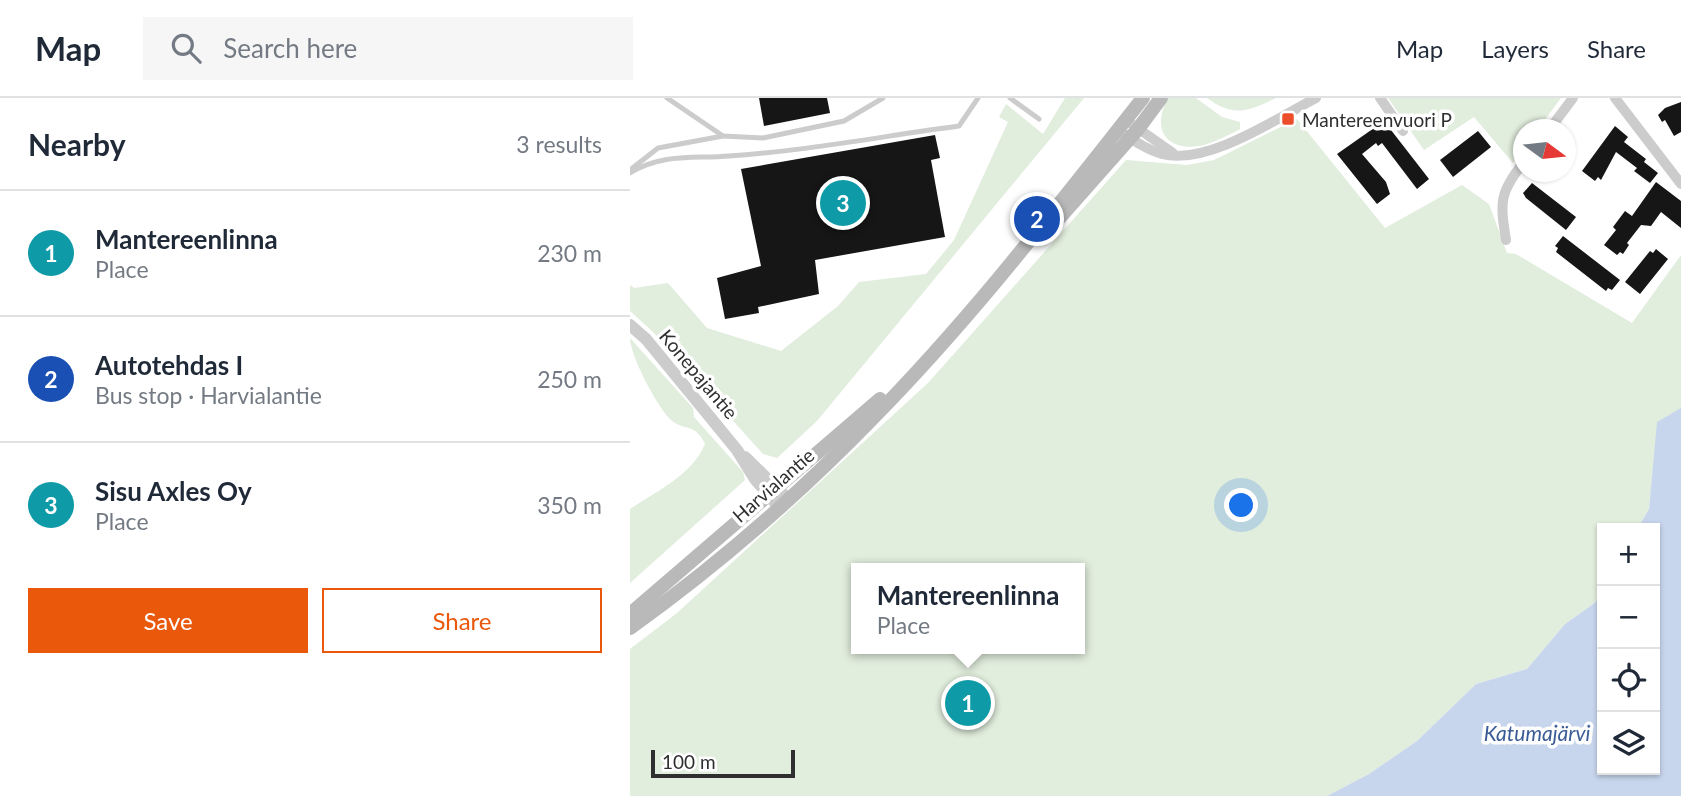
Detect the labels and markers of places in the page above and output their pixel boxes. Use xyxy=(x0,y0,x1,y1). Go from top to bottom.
place label: Mantereenvuori P xyxy=(1302,108,1452,131)
marker: Mantereenvuori P xyxy=(1280,111,1296,127)
pin: 3 xyxy=(820,177,866,229)
pin: 2 xyxy=(1014,193,1060,245)
pin: 1 xyxy=(945,677,991,729)

